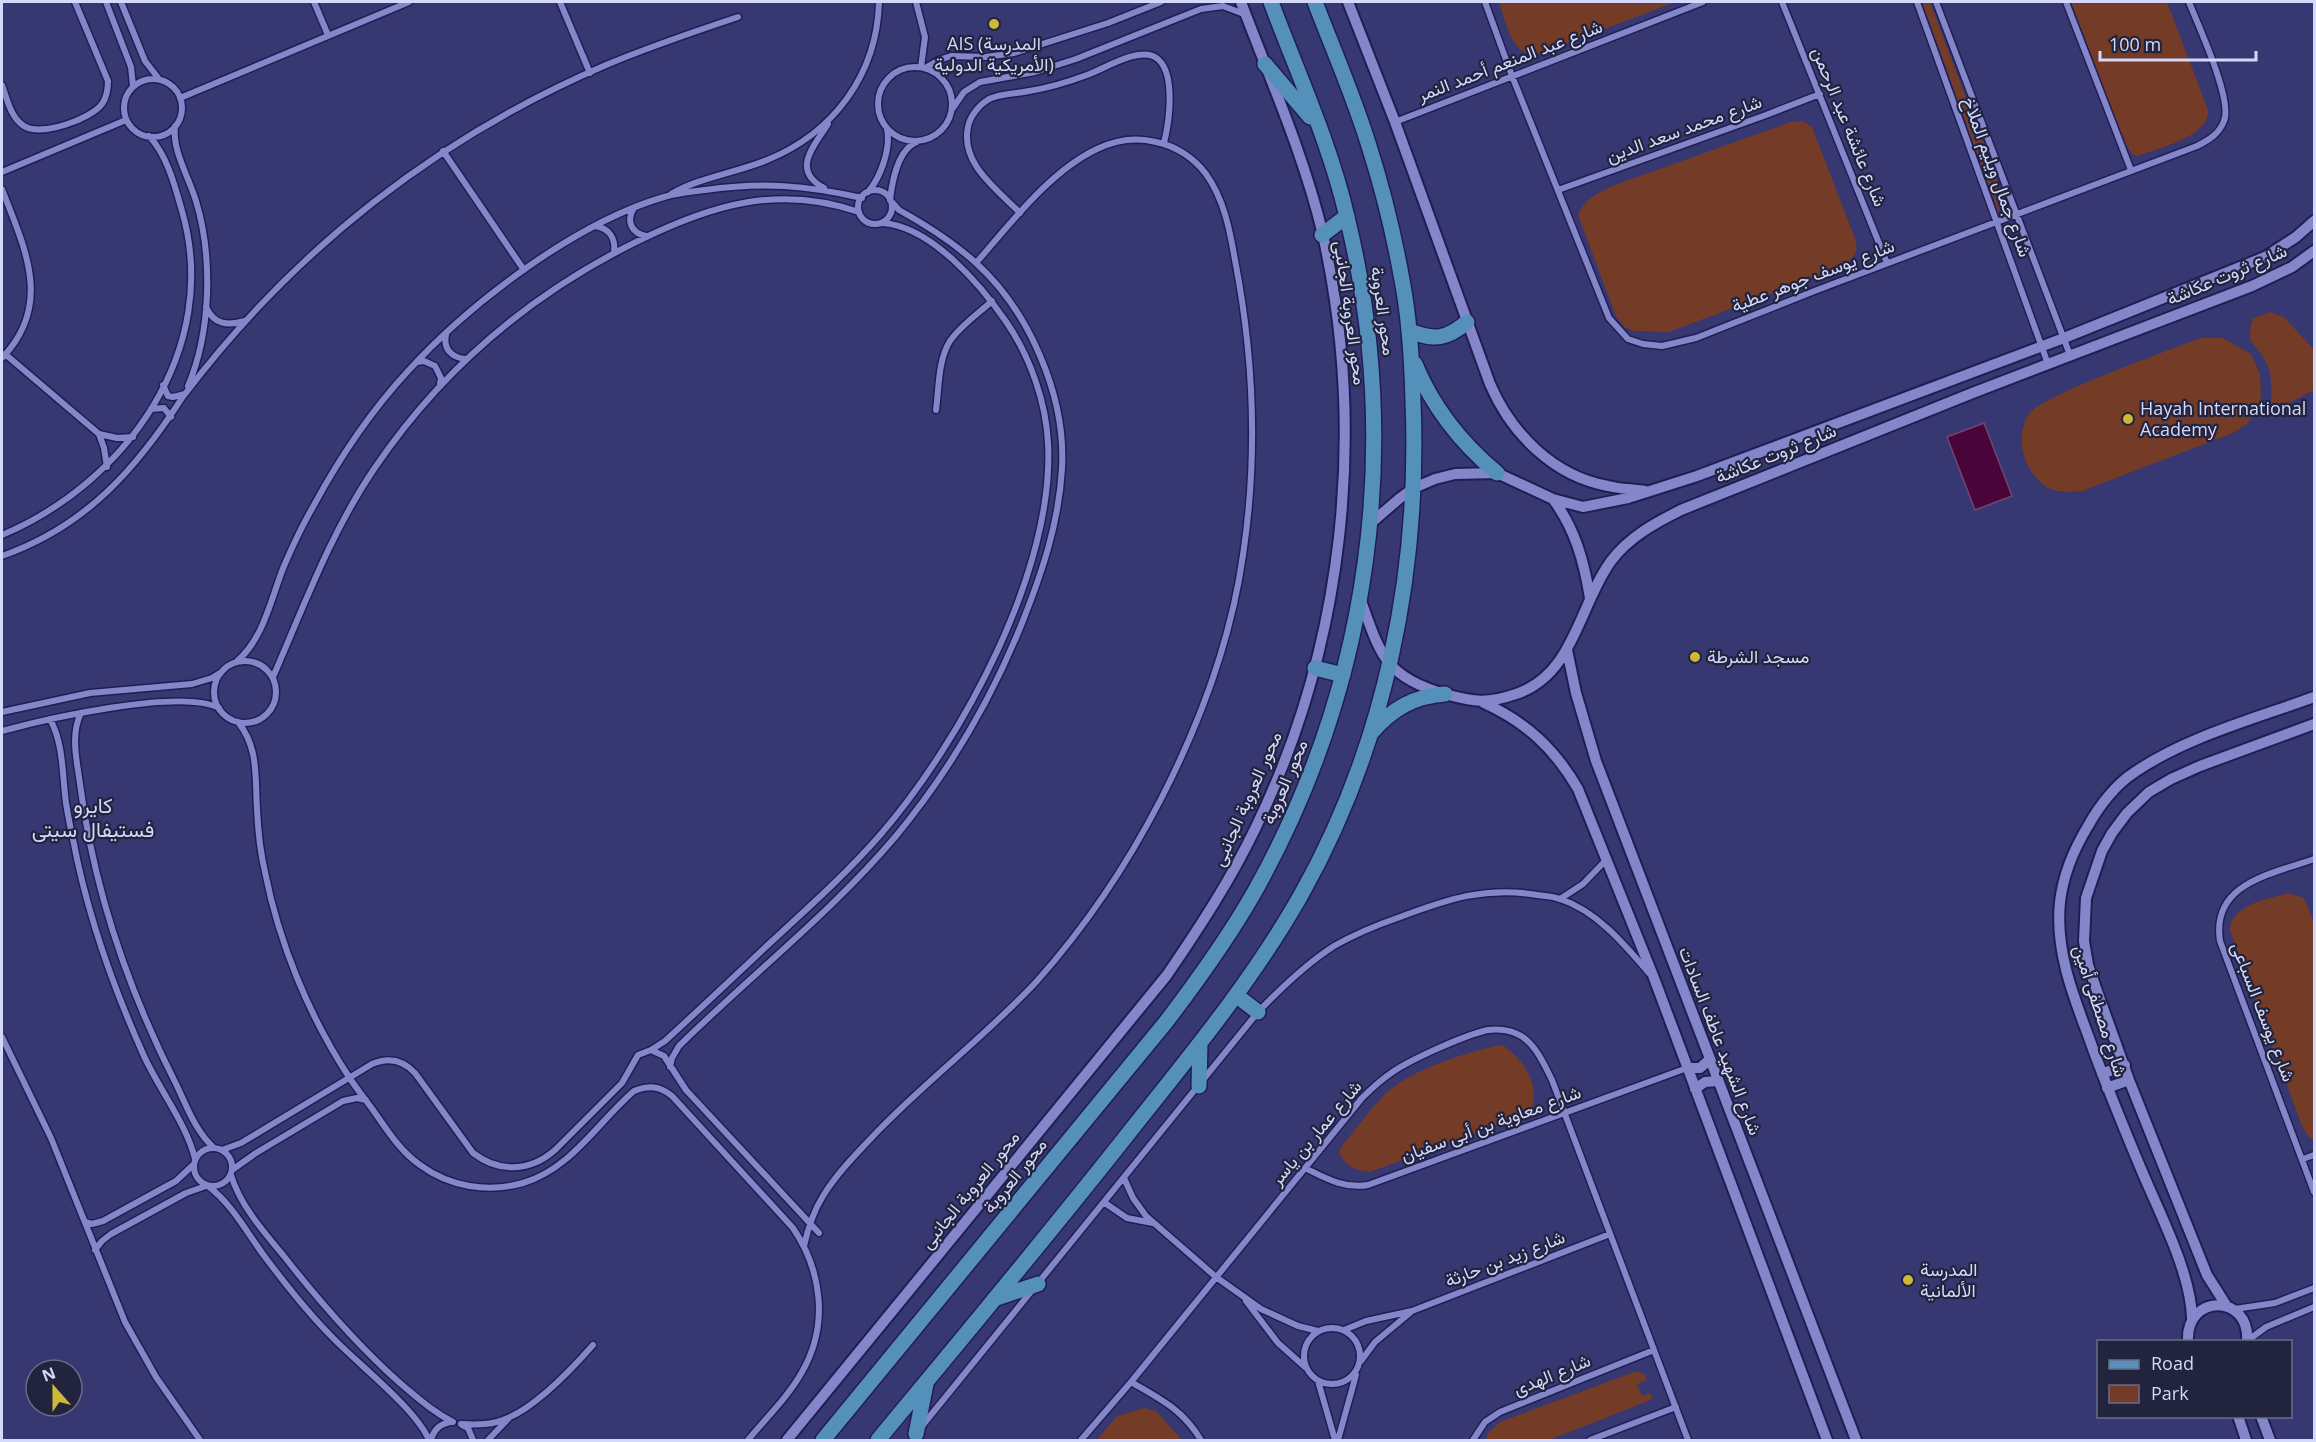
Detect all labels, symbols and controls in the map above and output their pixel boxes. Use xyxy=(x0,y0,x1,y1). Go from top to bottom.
street label: شارع عبد المنعم أحمد النمر xyxy=(1413,14,1606,108)
marker: AIS (المدرسة الأمريكية الدولية) xyxy=(987,17,1001,31)
scale bar xyxy=(2100,24,2256,62)
place label: AIS (المدرسة الأمريكية الدولية) xyxy=(934,31,1054,76)
text: 100 m xyxy=(2109,32,2161,56)
street label: شارع عائشة عبد الرحمن xyxy=(1806,43,1893,210)
street label: شارع محمد سعد الدين xyxy=(1602,89,1765,168)
street label: شارع جمال ويليم الملاخ xyxy=(1957,93,2038,260)
street label: شارع يوسف جوهر عطية xyxy=(1728,233,1898,318)
street label: شارع ثروت عكاشة xyxy=(2163,238,2291,311)
street label: محور العروبة الجانبى xyxy=(1329,239,1373,387)
street label: محور العروبة xyxy=(1366,265,1402,357)
place label: Hayah International Academy xyxy=(2140,396,2306,441)
marker: Hayah International Academy xyxy=(2121,412,2135,426)
street label: شارع ثروت عكاشة xyxy=(1712,418,1840,489)
place label: مسجد الشرطة xyxy=(1707,644,1809,668)
marker: مسجد الشرطة xyxy=(1688,650,1702,664)
street label: محور العروبة الجانبى xyxy=(1206,727,1287,870)
street label: محور العروبة xyxy=(1256,736,1313,828)
district label: كايرو فستيفال سيتى xyxy=(32,791,154,843)
street label: شارع يوسف السباعى xyxy=(2225,938,2302,1085)
street label: شارع مصطفى أمين xyxy=(2067,942,2134,1080)
street label: شارع الشهيد عاطف السادات xyxy=(1673,943,1768,1139)
street label: شارع عمار بن ياسر xyxy=(1263,1075,1367,1191)
street label: شارع معاوية بن أبى سفيان xyxy=(1397,1079,1584,1168)
street label: محور العروبة الجانبى xyxy=(914,1125,1024,1253)
street label: محور العروبة xyxy=(977,1133,1052,1218)
street label: شارع زيد بن حارثة xyxy=(1441,1224,1569,1293)
place label: المدرسة الألمانية xyxy=(1920,1257,1978,1302)
marker: المدرسة الألمانية xyxy=(1901,1273,1915,1287)
legend xyxy=(2097,1340,2292,1418)
street label: شارع الهدى xyxy=(1509,1348,1594,1401)
text: Road xyxy=(2151,1351,2194,1375)
north arrow xyxy=(24,1358,84,1418)
text: N xyxy=(39,1361,59,1387)
text: Park xyxy=(2151,1381,2189,1405)

